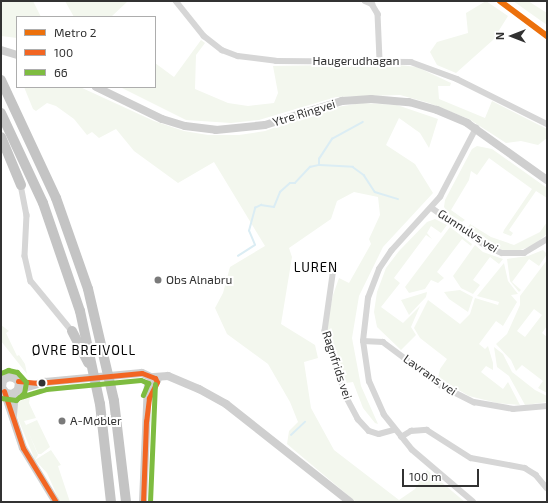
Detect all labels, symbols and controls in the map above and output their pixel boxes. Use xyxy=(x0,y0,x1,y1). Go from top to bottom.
legend xyxy=(16,16,156,88)
north arrow xyxy=(492,16,532,56)
text: Metro 2 xyxy=(54,25,96,39)
text: N xyxy=(493,32,506,40)
text: 100 xyxy=(54,45,73,59)
street label: Haugerudhagan xyxy=(313,54,399,68)
text: 66 xyxy=(54,65,68,79)
street label: Ytre Ringvei xyxy=(271,97,337,129)
street label: Gunnulvs vei xyxy=(435,206,501,256)
district label: LUREN xyxy=(294,259,338,275)
place label: Obs Alnabru xyxy=(166,273,233,287)
marker: Obs Alnabru xyxy=(153,275,163,285)
street label: Ragnfrids vei xyxy=(319,329,355,401)
district label: ØVRE BREIVOLL xyxy=(32,342,136,358)
street label: Lavrans vei xyxy=(400,351,460,399)
unlabelled marker xyxy=(37,378,47,388)
place label: A-Møbler xyxy=(70,414,122,428)
marker: A-Møbler xyxy=(57,416,67,426)
scale bar xyxy=(404,461,481,487)
text: 100 m xyxy=(409,469,441,483)

